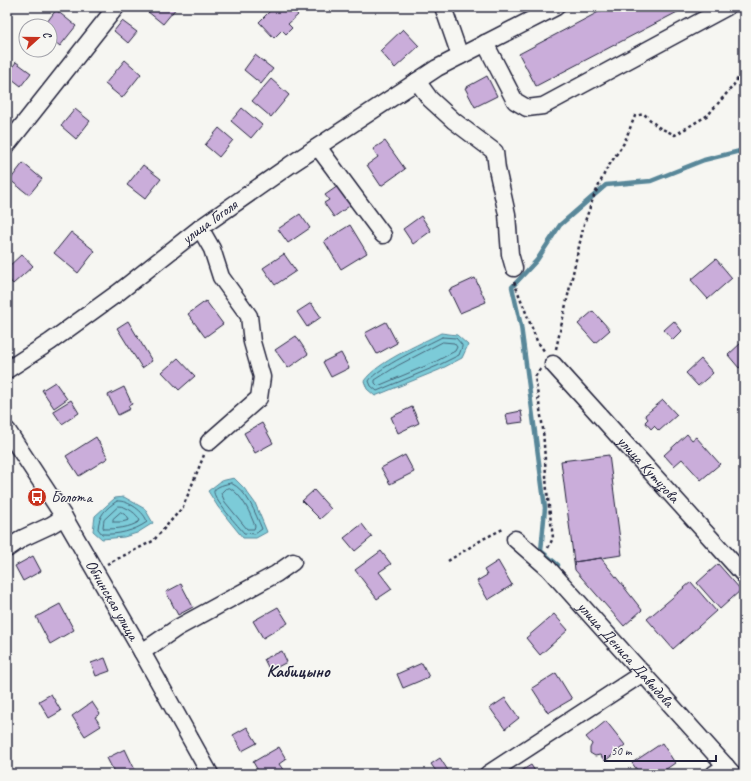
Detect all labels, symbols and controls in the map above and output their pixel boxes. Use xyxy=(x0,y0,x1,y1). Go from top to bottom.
north arrow xyxy=(18,18,58,58)
text: С xyxy=(40,29,55,41)
street label: улица Гоголя xyxy=(177,194,242,249)
street label: улица Кутузова xyxy=(612,431,684,508)
bus stop icon: Болота xyxy=(26,486,48,508)
place label: Болота xyxy=(51,487,93,507)
street label: Обнинская улица xyxy=(81,556,144,645)
street label: улица Дениса Давыдова xyxy=(572,597,679,713)
district label: Кабицыно xyxy=(266,660,331,682)
scale bar xyxy=(605,737,716,763)
text: 50 m xyxy=(611,743,633,759)

